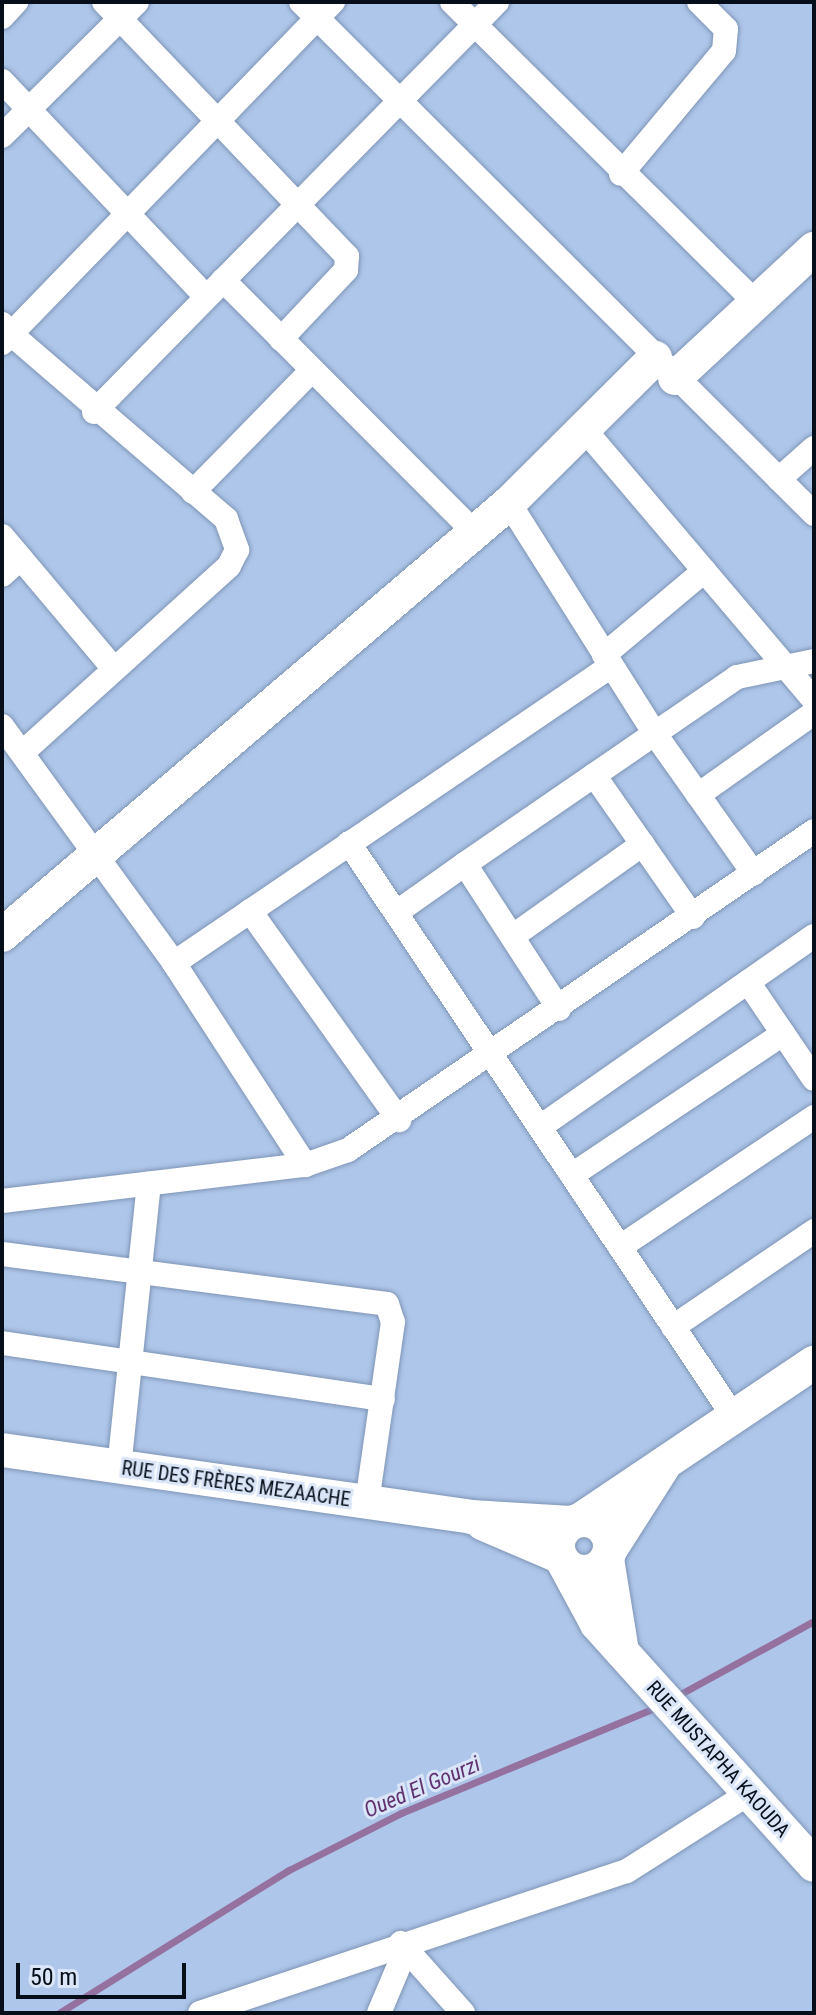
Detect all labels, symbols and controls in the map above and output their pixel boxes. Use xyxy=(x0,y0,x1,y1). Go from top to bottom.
street label: RUE DES FRÈRES MEZAACHE xyxy=(120,1456,352,1512)
street label: RUE MUSTAPHA KAOUDA xyxy=(641,1676,795,1842)
water label: Oued El Gourzi xyxy=(360,1751,484,1823)
scale bar xyxy=(20,1947,190,1997)
text: 50 m xyxy=(30,1963,77,1991)

